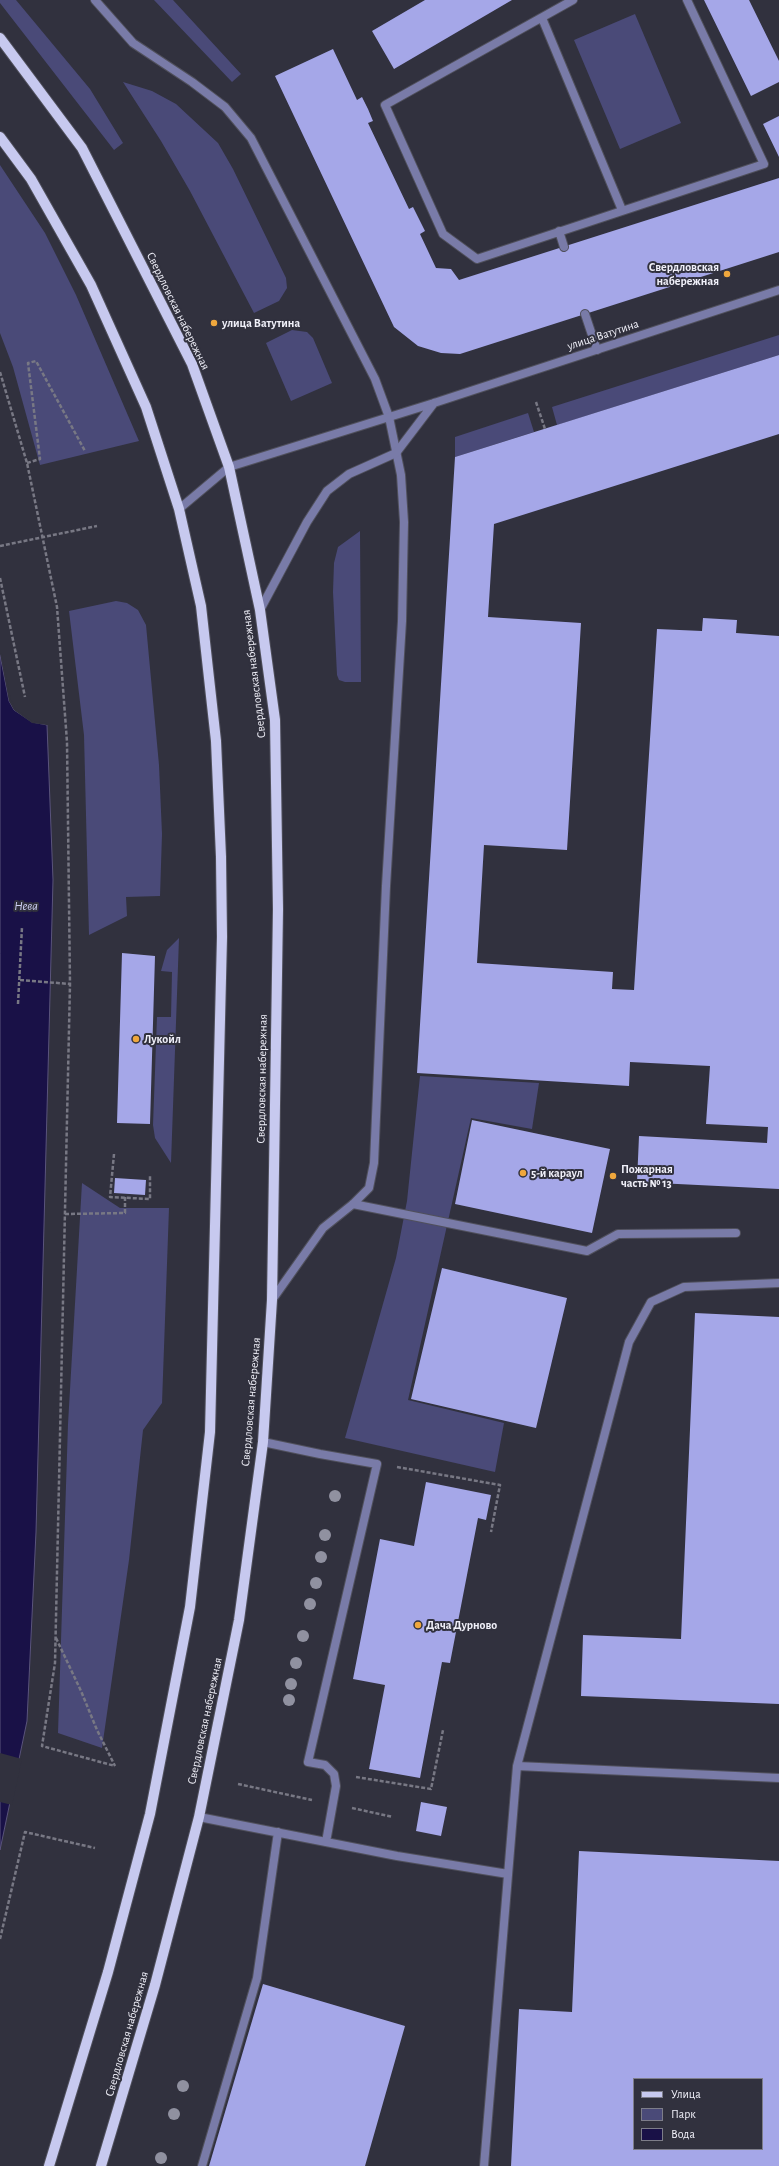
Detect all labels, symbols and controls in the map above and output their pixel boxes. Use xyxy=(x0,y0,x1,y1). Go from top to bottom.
street label: Свердловская набережная xyxy=(143,250,213,372)
place label: Свердловская набережная xyxy=(649,260,719,288)
marker: Свердловская набережная xyxy=(722,269,732,279)
place label: улица Ватутина xyxy=(222,316,300,330)
street label: улица Ватутина xyxy=(565,317,641,353)
marker: улица Ватутина xyxy=(209,318,219,328)
street label: Свердловская набережная xyxy=(239,609,269,739)
water label: Нева xyxy=(14,898,38,914)
street label: Свердловская набережная xyxy=(254,1014,270,1144)
place label: Лукойл xyxy=(144,1032,181,1046)
marker: Лукойл xyxy=(131,1034,141,1044)
place label: Пожарная часть № 13 xyxy=(621,1162,673,1190)
place label: 5-й караул xyxy=(531,1166,583,1180)
marker: 5-й караул xyxy=(518,1168,528,1178)
marker: Пожарная часть № 13 xyxy=(608,1171,618,1181)
street label: Свердловская набережная xyxy=(238,1337,264,1467)
place label: Дача Дурново xyxy=(426,1618,497,1632)
marker: Дача Дурново xyxy=(413,1620,423,1630)
street label: Свердловская набережная xyxy=(185,1656,225,1786)
street label: Свердловская набережная xyxy=(102,1970,152,2098)
legend xyxy=(633,2078,763,2150)
text: Улица xyxy=(671,2088,701,2100)
text: Парк xyxy=(671,2108,696,2120)
text: Вода xyxy=(671,2128,695,2140)

